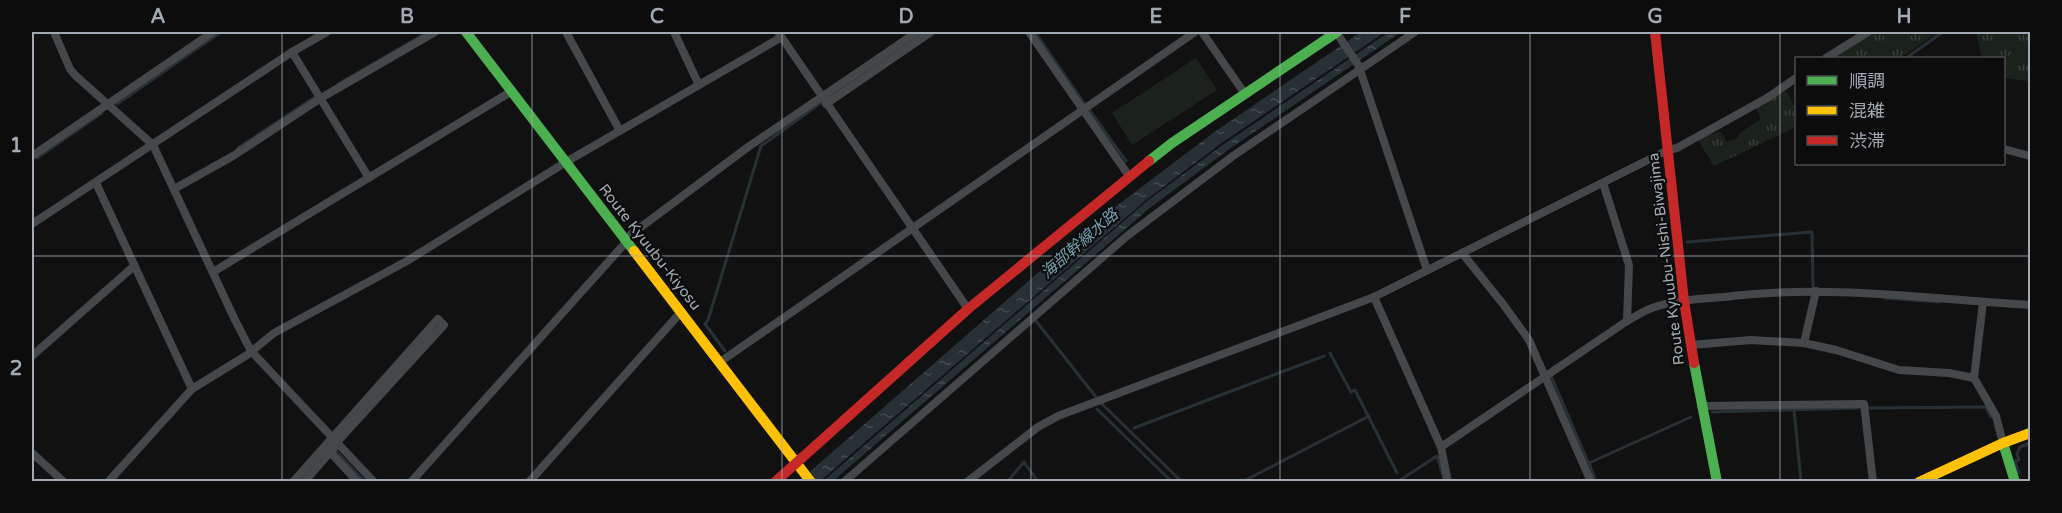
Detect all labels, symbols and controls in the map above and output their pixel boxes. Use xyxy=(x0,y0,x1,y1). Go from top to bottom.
text: A xyxy=(151,5,166,29)
text: B xyxy=(400,5,414,29)
text: C xyxy=(650,5,664,29)
text: D xyxy=(898,5,914,29)
text: E xyxy=(1150,5,1163,29)
text: F xyxy=(1399,5,1411,29)
text: G xyxy=(1647,5,1663,29)
text: H xyxy=(1896,5,1912,29)
legend xyxy=(1795,57,2005,165)
text: 順調 xyxy=(1849,70,1885,92)
text: 混雑 xyxy=(1849,100,1885,122)
text: 渋滞 xyxy=(1849,130,1885,152)
text: 1 xyxy=(10,134,22,158)
street label: Route Kyuubu-Nishi-Biwajima xyxy=(1644,152,1688,366)
street label: Route Kyuubu-Kiyosu xyxy=(595,180,705,314)
water label: 海部幹線水路 xyxy=(1037,203,1124,283)
text: 2 xyxy=(10,357,22,381)

